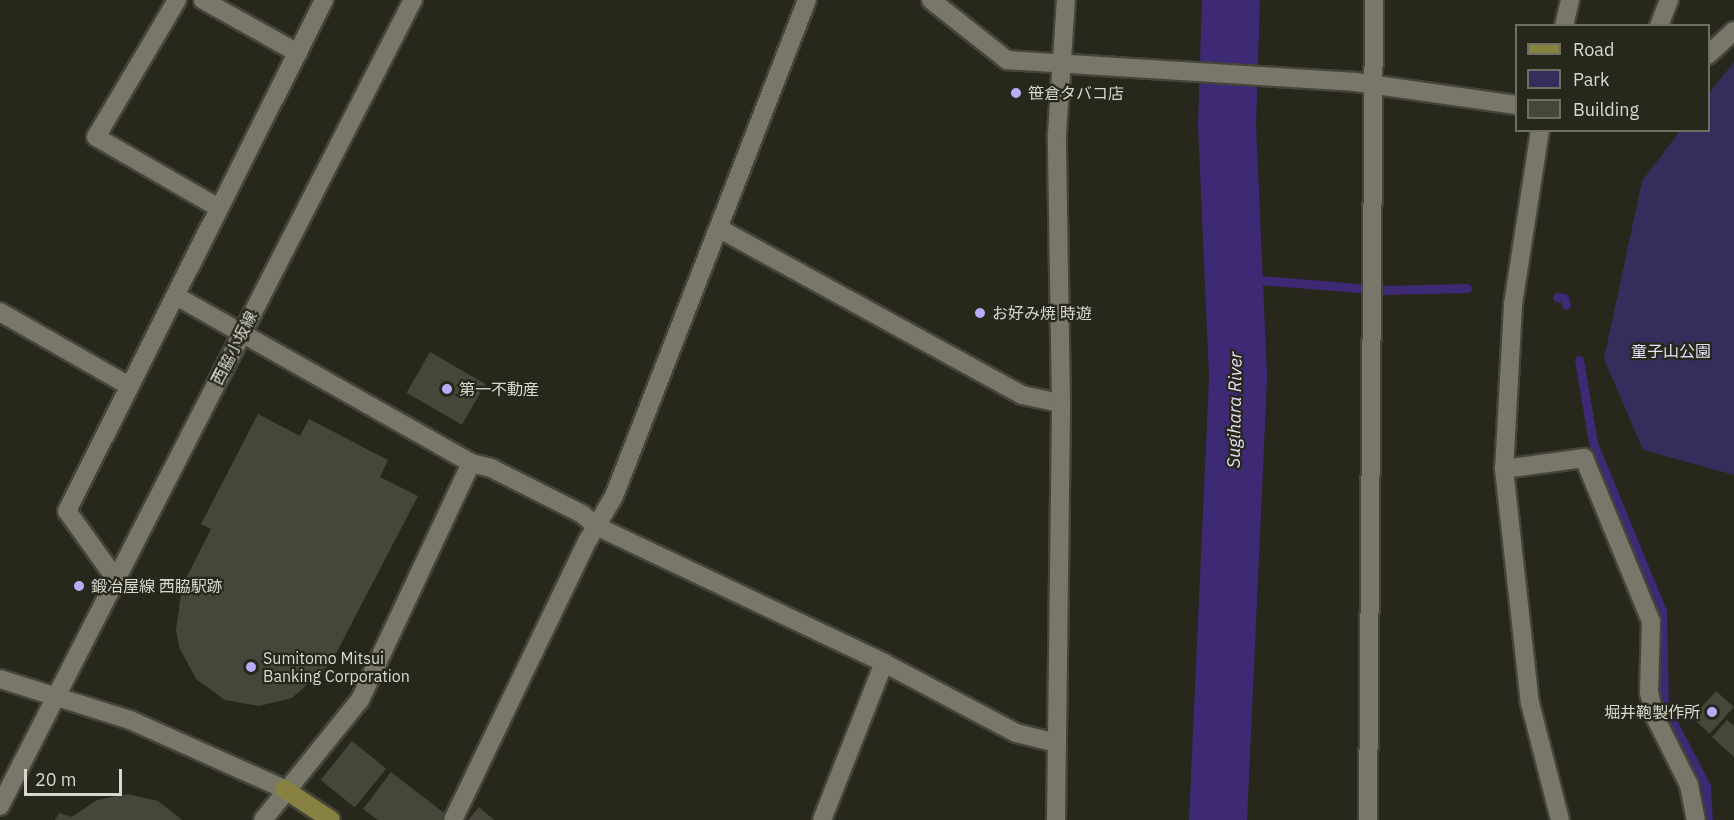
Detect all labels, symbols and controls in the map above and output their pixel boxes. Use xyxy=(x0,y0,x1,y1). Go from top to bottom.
legend xyxy=(1515,24,1710,132)
text: Road xyxy=(1573,38,1614,61)
text: Park xyxy=(1573,68,1609,91)
place label: 笹倉タバコ店 xyxy=(1028,83,1124,103)
marker: 笹倉タバコ店 xyxy=(1009,86,1023,100)
text: Building xyxy=(1573,98,1639,121)
place label: お好み焼 時遊 xyxy=(992,303,1092,323)
marker: お好み焼 時遊 xyxy=(973,306,987,320)
street label: 西脇小坂線 xyxy=(207,308,261,388)
park label: 童子山公園 xyxy=(1631,341,1711,361)
water label: Sugihara River xyxy=(1223,352,1247,468)
place label: 第一不動産 xyxy=(459,379,539,399)
marker: 第一不動産 xyxy=(440,382,454,396)
place label: 鍛冶屋線 西脇駅跡 xyxy=(91,576,223,596)
marker: 鍛冶屋線 西脇駅跡 xyxy=(72,579,86,593)
place label: Sumitomo Mitsui Banking Corporation xyxy=(263,648,410,686)
marker: Sumitomo Mitsui Banking Corporation xyxy=(244,660,258,674)
place label: 堀井鞄製作所 xyxy=(1604,702,1700,722)
marker: 堀井鞄製作所 xyxy=(1705,705,1719,719)
scale bar xyxy=(27,757,124,795)
text: 20 m xyxy=(35,768,77,791)

